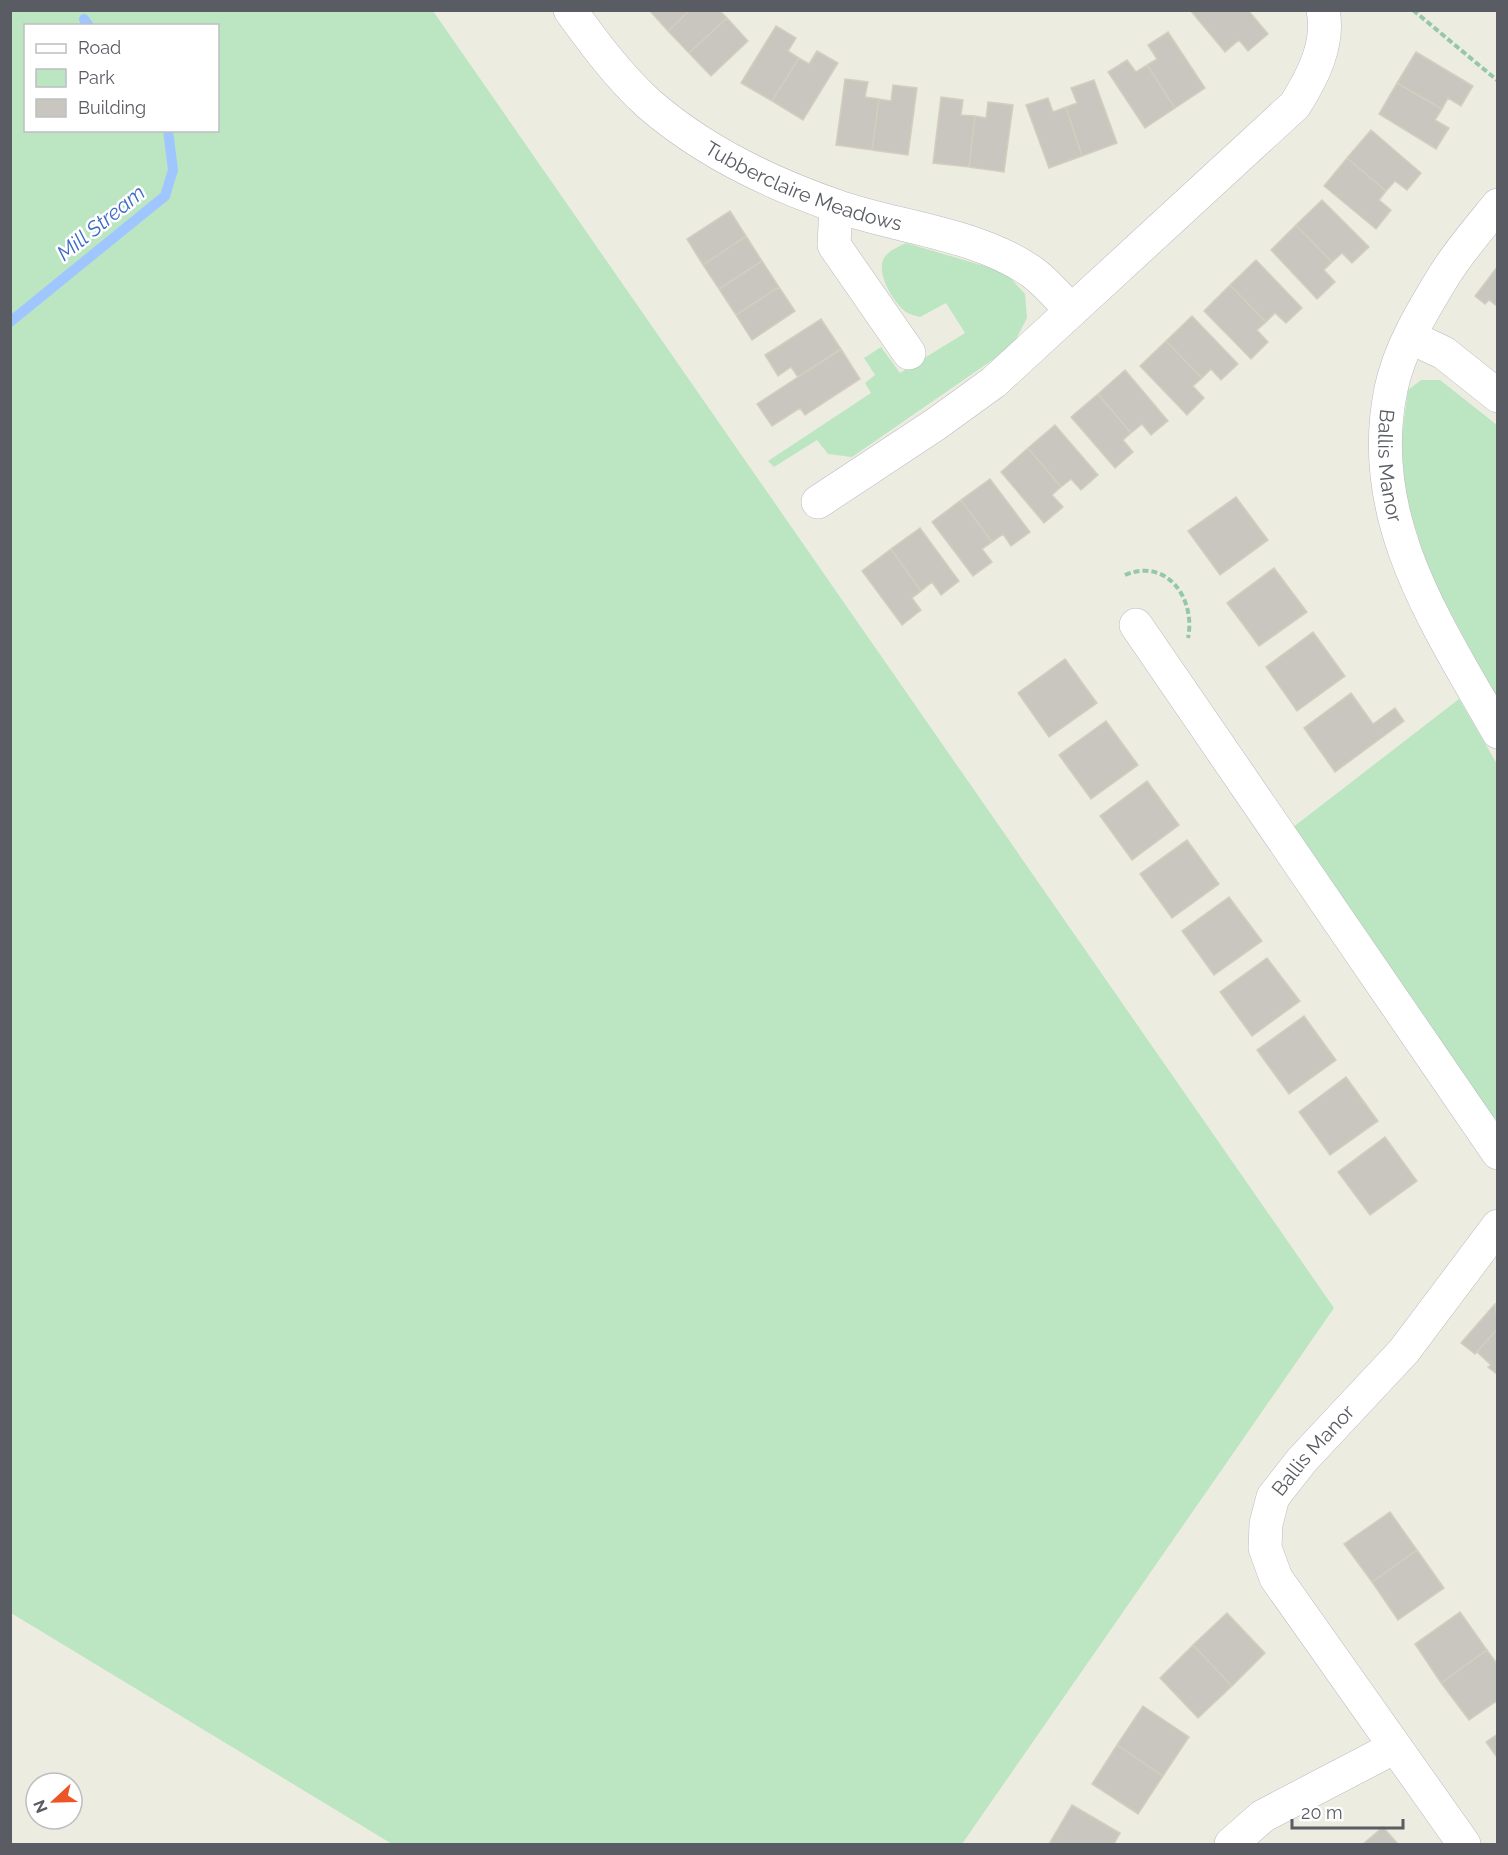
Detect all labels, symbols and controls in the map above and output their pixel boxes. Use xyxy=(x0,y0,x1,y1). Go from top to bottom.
legend xyxy=(24,24,219,132)
text: Road xyxy=(78,37,121,58)
text: Park xyxy=(78,67,115,88)
text: Building xyxy=(78,97,146,118)
street label: Tubberclaire Meadows xyxy=(701,136,904,236)
water label: Mill Stream xyxy=(52,180,150,266)
street label: Ballis Manor xyxy=(1373,408,1407,525)
street label: Ballis Manor xyxy=(1266,1400,1359,1501)
north arrow xyxy=(24,1771,84,1831)
scale bar xyxy=(1292,1792,1403,1830)
text: N xyxy=(29,1797,52,1816)
text: 20 m xyxy=(1301,1802,1343,1823)

